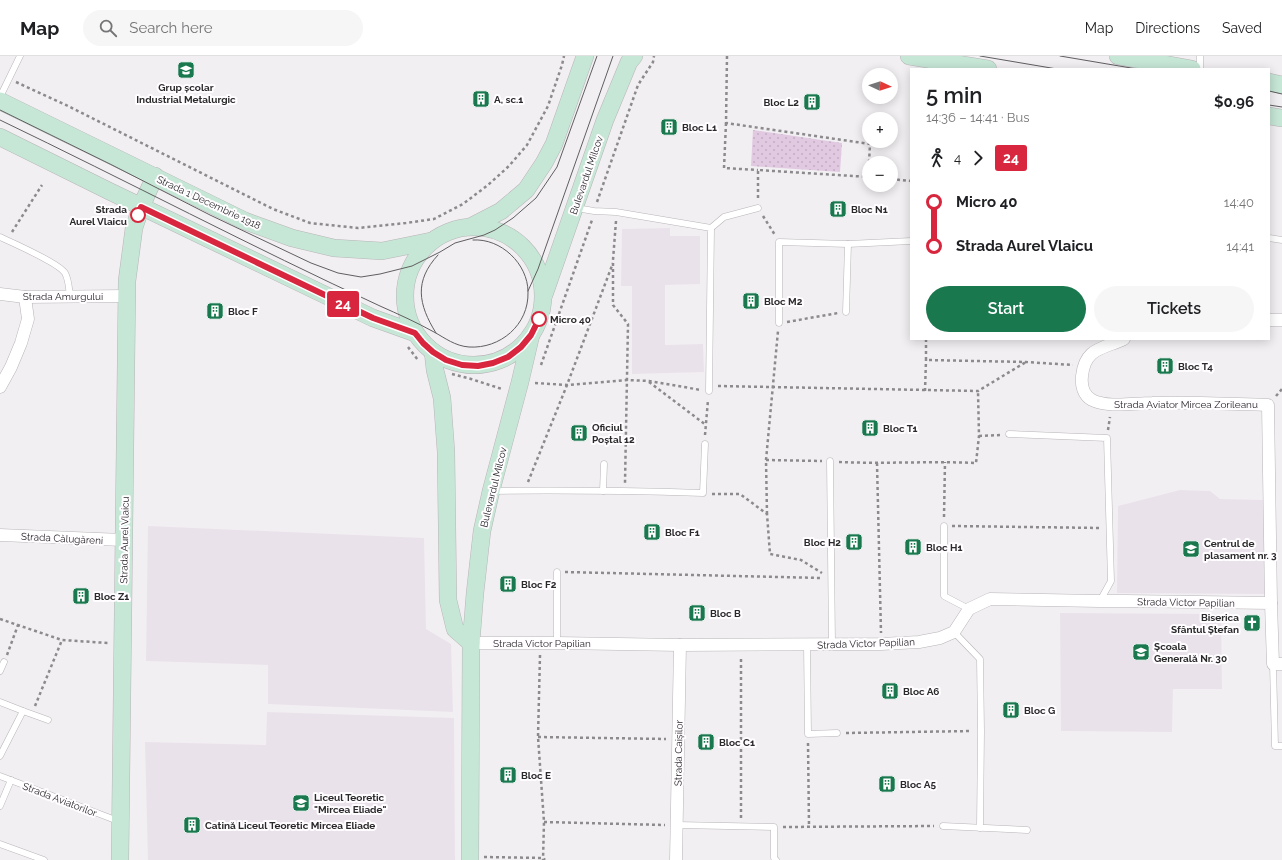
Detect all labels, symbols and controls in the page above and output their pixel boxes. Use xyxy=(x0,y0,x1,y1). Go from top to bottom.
search box xyxy=(83,10,363,46)
text: Map xyxy=(20,17,59,39)
icon: search xyxy=(97,17,119,39)
text: Search here xyxy=(129,19,213,37)
text: Map xyxy=(1085,20,1113,36)
text: Directions xyxy=(1135,20,1200,36)
text: Saved xyxy=(1222,20,1262,36)
school or university icon: Grup școlar Industrial Metalurgic xyxy=(176,60,196,80)
north arrow xyxy=(862,68,898,104)
map controls xyxy=(862,68,898,192)
place label: Grup școlar Industrial Metalurgic xyxy=(136,82,236,105)
text: 5 min xyxy=(926,82,982,108)
building icon: A, sc.1 xyxy=(471,89,491,109)
building icon: Bloc L2 xyxy=(802,92,822,112)
text: $0.96 xyxy=(1214,93,1254,111)
place label: A, sc.1 xyxy=(494,94,523,105)
place label: Bloc L2 xyxy=(763,97,799,108)
text: 14:36 – 14:41 · Bus xyxy=(926,110,1029,125)
button: + xyxy=(862,112,898,148)
building icon: Bloc L1 xyxy=(659,117,679,137)
place label: Bloc L1 xyxy=(682,122,717,133)
street label: Bulevardul Milcov xyxy=(568,134,605,216)
icon: walk xyxy=(926,147,948,169)
icon: forward xyxy=(967,147,989,169)
text: 24 xyxy=(1003,150,1019,166)
text: 4 xyxy=(954,151,961,166)
button: − xyxy=(862,156,898,192)
street label: Strada 1 Decembrie 1918 xyxy=(155,173,263,231)
text: Micro 40 xyxy=(956,193,1017,211)
text: 14:40 xyxy=(1224,195,1254,210)
building icon: Bloc N1 xyxy=(828,199,848,219)
place label: Strada Aurel Vlaicu xyxy=(69,204,127,227)
place label: Bloc N1 xyxy=(851,204,888,215)
marker: Strada Aurel Vlaicu xyxy=(130,207,146,223)
text: Strada Aurel Vlaicu xyxy=(956,237,1093,255)
text: 14:41 xyxy=(1226,239,1254,254)
button: Start xyxy=(926,286,1086,332)
button: Tickets xyxy=(1094,286,1254,332)
street label: Strada Amurgului xyxy=(23,291,103,302)
line badge: 24 xyxy=(325,291,361,317)
building icon: Bloc M2 xyxy=(741,291,761,311)
text: 24 xyxy=(335,296,351,312)
place label: Bloc M2 xyxy=(764,296,803,307)
building icon: Bloc F xyxy=(205,301,225,321)
place label: Bloc F xyxy=(228,306,258,317)
marker: Micro 40 xyxy=(531,311,547,327)
place label: Micro 40 xyxy=(550,314,591,325)
building icon: Bloc T4 xyxy=(1155,356,1175,376)
place label: Bloc T4 xyxy=(1178,361,1213,372)
street label: Strada Aviator Mircea Zorileanu xyxy=(1114,399,1258,410)
building icon: Bloc T1 xyxy=(860,418,880,438)
place label: Oficiul Poștal 12 xyxy=(592,422,635,445)
building icon: Oficiul Poștal 12 xyxy=(569,423,589,443)
place label: Bloc T1 xyxy=(883,423,918,434)
street label: Bulevardul Milcov xyxy=(478,445,509,528)
street label: Strada Aurel Vlaicu xyxy=(118,496,131,584)
building icon: Bloc F1 xyxy=(642,522,662,542)
place label: Bloc F1 xyxy=(665,527,700,538)
street label: Strada Călugăreni xyxy=(21,531,103,546)
building icon: Bloc H2 xyxy=(844,532,864,552)
place label: Bloc H2 xyxy=(804,537,841,548)
building icon: Bloc H1 xyxy=(903,537,923,557)
place label: Centrul de plasament nr. 3 xyxy=(1204,538,1277,561)
school or university icon: Centrul de plasament nr. 3 xyxy=(1181,539,1201,559)
place label: Bloc H1 xyxy=(926,542,963,553)
building icon: Bloc F2 xyxy=(498,574,518,594)
place label: Bloc F2 xyxy=(521,579,557,590)
building icon: Bloc Z1 xyxy=(71,586,91,606)
place label: Bloc Z1 xyxy=(94,591,129,602)
street label: Strada Victor Papilian xyxy=(1137,596,1235,609)
building icon: Bloc B xyxy=(687,603,707,623)
place label: Bloc B xyxy=(710,608,741,619)
place label: Biserica Sfântul Ștefan xyxy=(1171,612,1239,635)
church icon: Biserica Sfântul Ștefan xyxy=(1242,613,1262,633)
street label: Strada Victor Papilian xyxy=(817,636,915,651)
street label: Strada Victor Papilian xyxy=(493,638,591,649)
place label: Școala Generală Nr. 30 xyxy=(1154,641,1227,664)
school or university icon: Școala Generală Nr. 30 xyxy=(1131,642,1151,662)
building icon: Bloc A6 xyxy=(880,681,900,701)
place label: Bloc A6 xyxy=(903,686,939,697)
building icon: Bloc G xyxy=(1001,700,1021,720)
place label: Bloc G xyxy=(1024,705,1055,716)
street label: Strada Caișilor xyxy=(672,719,685,786)
building icon: Bloc C1 xyxy=(696,732,716,752)
place label: Bloc C1 xyxy=(719,737,755,748)
building icon: Bloc E xyxy=(498,765,518,785)
place label: Bloc E xyxy=(521,770,551,781)
building icon: Bloc A5 xyxy=(877,774,897,794)
place label: Bloc A5 xyxy=(900,779,936,790)
street label: Strada Aviatorilor xyxy=(21,780,99,819)
place label: Liceul Teoretic "Mircea Eliade" xyxy=(314,792,386,815)
school or university icon: Liceul Teoretic "Mircea Eliade" xyxy=(291,793,311,813)
building icon: Catină Liceul Teoretic Mircea Eliade xyxy=(182,815,202,835)
place label: Catină Liceul Teoretic Mircea Eliade xyxy=(205,820,375,831)

